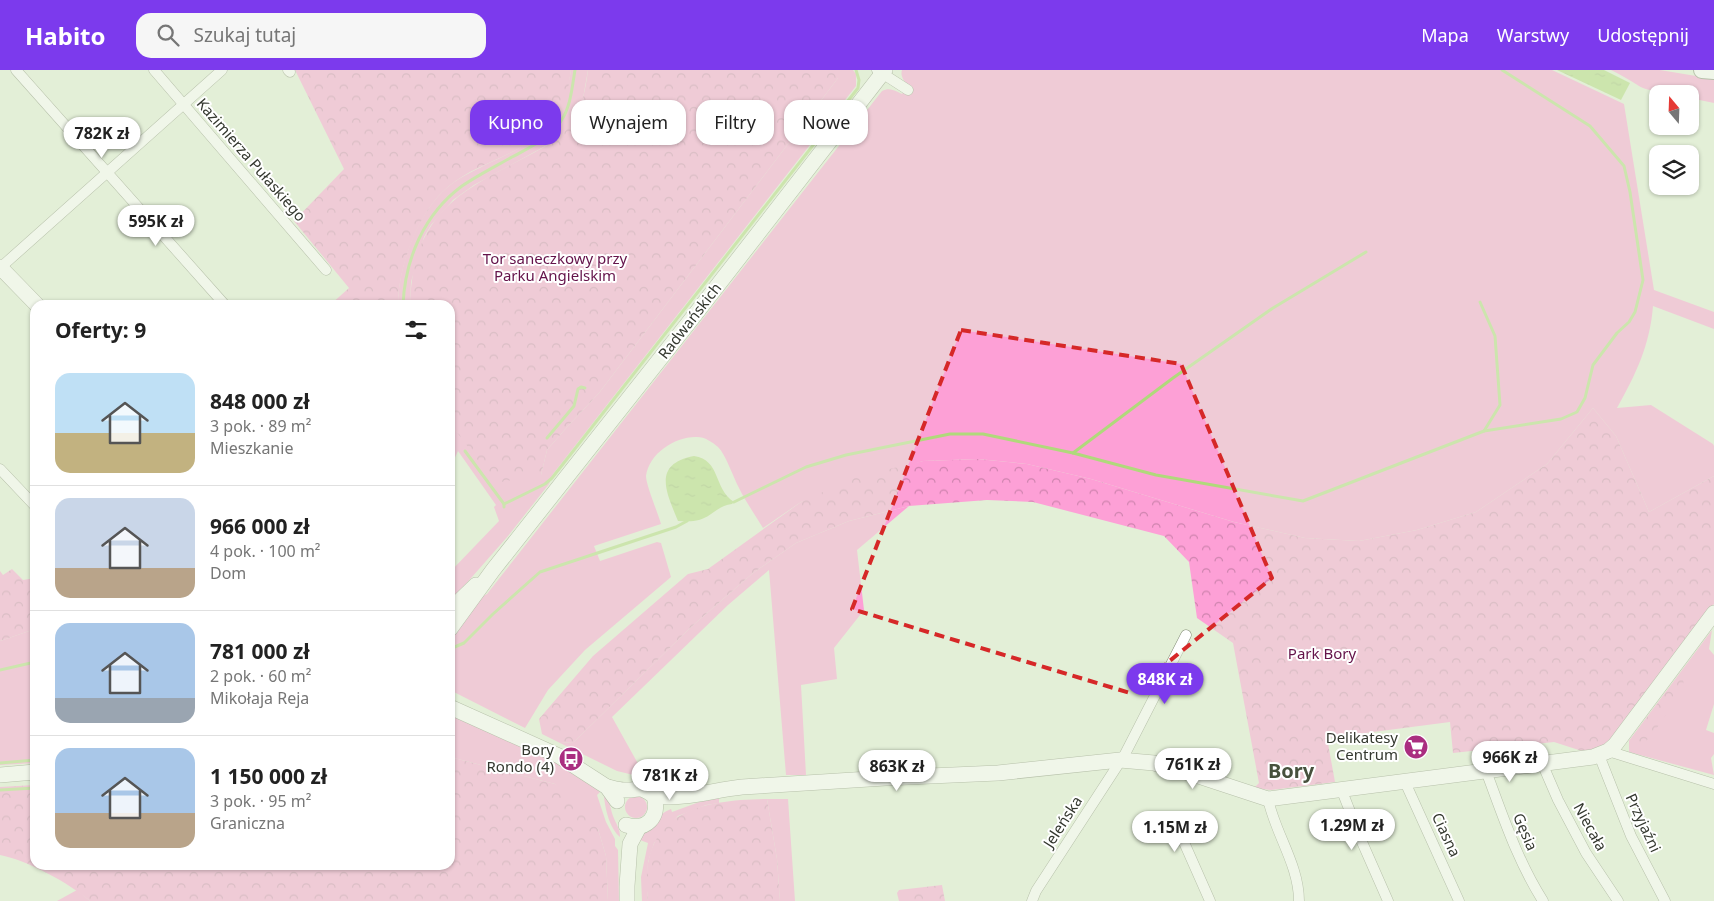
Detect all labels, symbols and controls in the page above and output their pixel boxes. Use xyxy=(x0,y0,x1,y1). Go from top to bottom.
search box xyxy=(136,13,486,58)
text: Habito xyxy=(25,19,106,52)
icon: search xyxy=(154,21,182,49)
text: Szukaj tutaj xyxy=(194,22,296,48)
text: Mapa xyxy=(1421,23,1469,47)
text: Warstwy xyxy=(1497,23,1569,47)
text: Udostępnij xyxy=(1597,23,1689,47)
north arrow xyxy=(1649,85,1699,135)
map controls xyxy=(1649,85,1699,195)
street label: Kazimierza Pułaskiego xyxy=(193,94,311,225)
chip: Kupno xyxy=(470,100,561,145)
chip: Wynajem xyxy=(571,100,686,145)
chip: Filtry xyxy=(696,100,774,145)
chip: Nowe xyxy=(784,100,868,145)
pin: 782K zł xyxy=(56,116,148,159)
text: 782K zł xyxy=(74,122,130,144)
button: layers xyxy=(1649,145,1699,195)
pin: 595K zł xyxy=(110,204,202,247)
text: 595K zł xyxy=(128,210,184,232)
park label: Tor saneczkowy przy Parku Angielskim xyxy=(483,248,627,285)
street label: Radwańskich xyxy=(653,278,725,363)
text: Oferty: 9 xyxy=(55,316,146,344)
icon: filters xyxy=(402,316,430,344)
text: 848 000 zł xyxy=(210,387,310,415)
icon: home xyxy=(95,393,155,453)
text: 3 pok. · 89 m² xyxy=(210,415,311,437)
text: Mieszkanie xyxy=(210,437,293,459)
text: 966 000 zł xyxy=(210,512,310,540)
icon: home xyxy=(95,518,155,578)
text: 4 pok. · 100 m² xyxy=(210,540,320,562)
text: Dom xyxy=(210,562,246,584)
text: 781 000 zł xyxy=(210,637,310,665)
icon: home xyxy=(95,643,155,703)
park label: Park Bory xyxy=(1288,643,1356,663)
pin: 848K zł xyxy=(1119,662,1211,705)
text: 2 pok. · 60 m² xyxy=(210,665,311,687)
text: 848K zł xyxy=(1137,668,1193,690)
text: Mikołaja Reja xyxy=(210,687,309,709)
place label: Delikatesy Centrum xyxy=(1326,727,1398,764)
supermarket icon: Delikatesy Centrum xyxy=(1403,734,1429,760)
place label: Bory Rondo (4) xyxy=(487,739,554,776)
pin: 966K zł xyxy=(1464,740,1556,783)
bus stop icon: Bory Rondo (4) xyxy=(558,746,584,772)
text: 966K zł xyxy=(1482,746,1538,768)
pin: 761K zł xyxy=(1147,748,1239,790)
pin: 863K zł xyxy=(851,750,943,792)
text: 761K zł xyxy=(1165,753,1221,775)
text: 863K zł xyxy=(869,755,925,777)
district label: Bory xyxy=(1268,757,1315,784)
pin: 781K zł xyxy=(624,758,716,801)
text: 1 150 000 zł xyxy=(210,762,327,790)
text: 781K zł xyxy=(642,764,698,786)
icon: home xyxy=(95,768,155,828)
text: 3 pok. · 95 m² xyxy=(210,790,311,812)
street label: Przyjaźni xyxy=(1622,790,1666,855)
street label: Jeleńska xyxy=(1037,792,1086,853)
street label: Niecała xyxy=(1570,799,1612,854)
pin: 1.29M zł xyxy=(1300,808,1404,851)
street label: Ciasna xyxy=(1428,809,1466,860)
pin: 1.15M zł xyxy=(1123,810,1227,853)
street label: Gęsia xyxy=(1509,810,1543,853)
text: Graniczna xyxy=(210,812,285,834)
text: 1.29M zł xyxy=(1320,814,1384,836)
text: 1.15M zł xyxy=(1143,816,1207,838)

